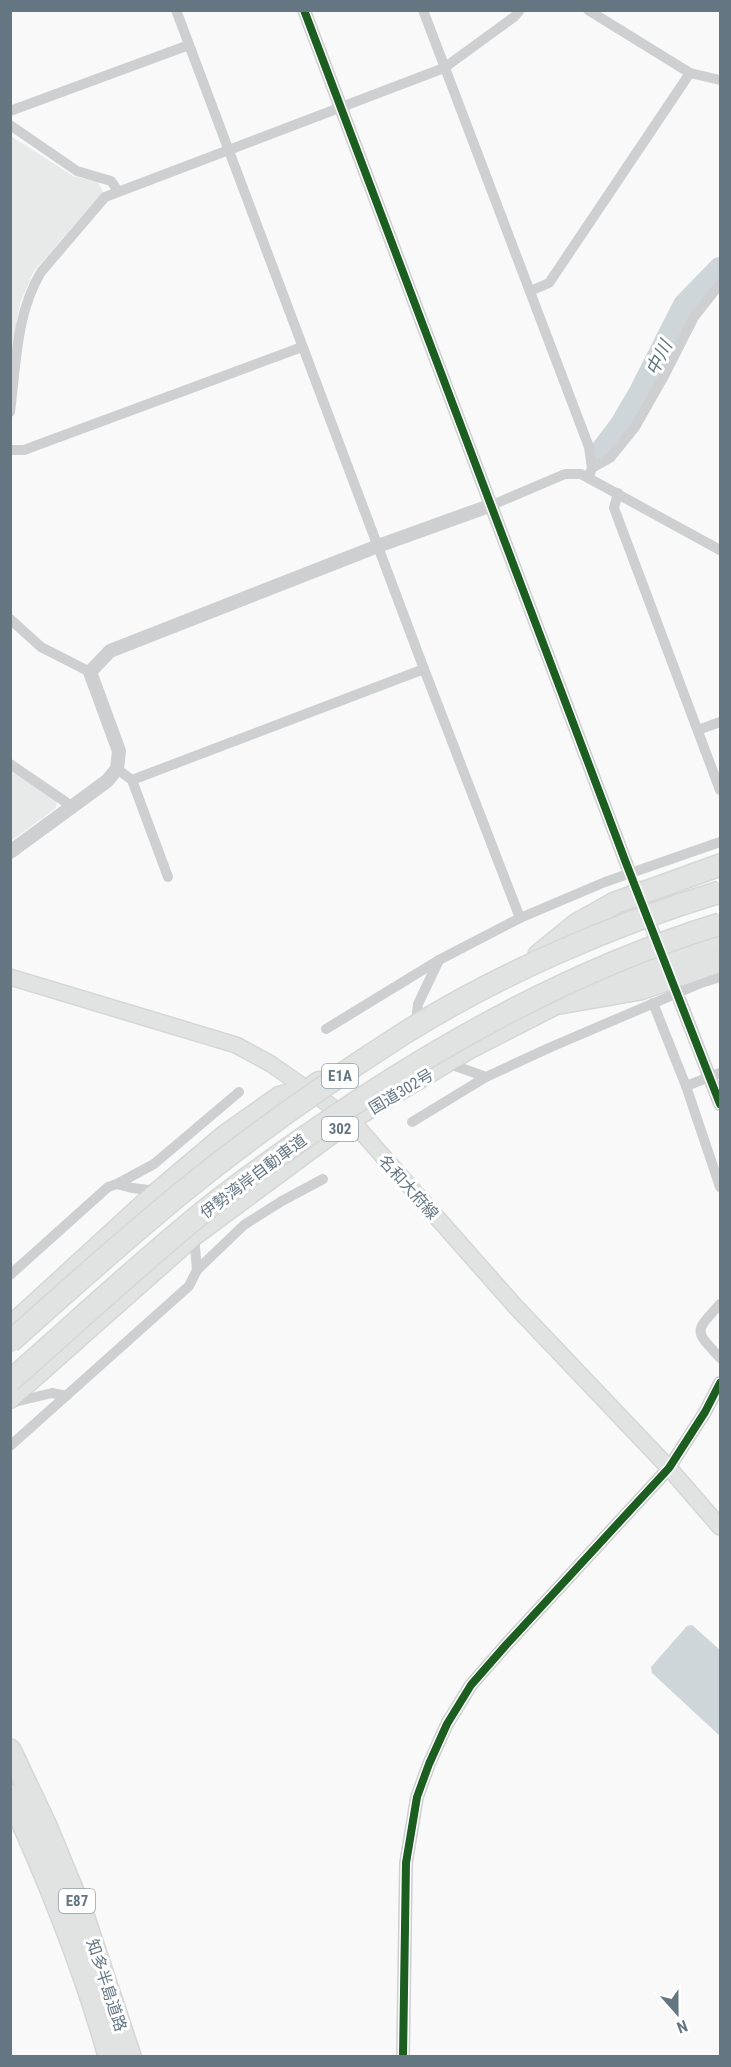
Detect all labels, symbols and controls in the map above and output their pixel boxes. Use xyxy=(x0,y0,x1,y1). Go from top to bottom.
water label: 中川 xyxy=(641,335,677,379)
road number: E1A xyxy=(322,1064,358,1088)
street label: 国道302号 xyxy=(366,1065,437,1118)
road number: 302 xyxy=(322,1117,358,1141)
street label: 伊勢湾岸自動車道 xyxy=(196,1130,310,1223)
street label: 名和大府線 xyxy=(375,1151,442,1223)
road number: E87 xyxy=(59,1889,95,1913)
street label: 知多半島道路 xyxy=(83,1937,130,2034)
north arrow xyxy=(647,1983,707,2043)
text: N xyxy=(674,2016,690,2037)

